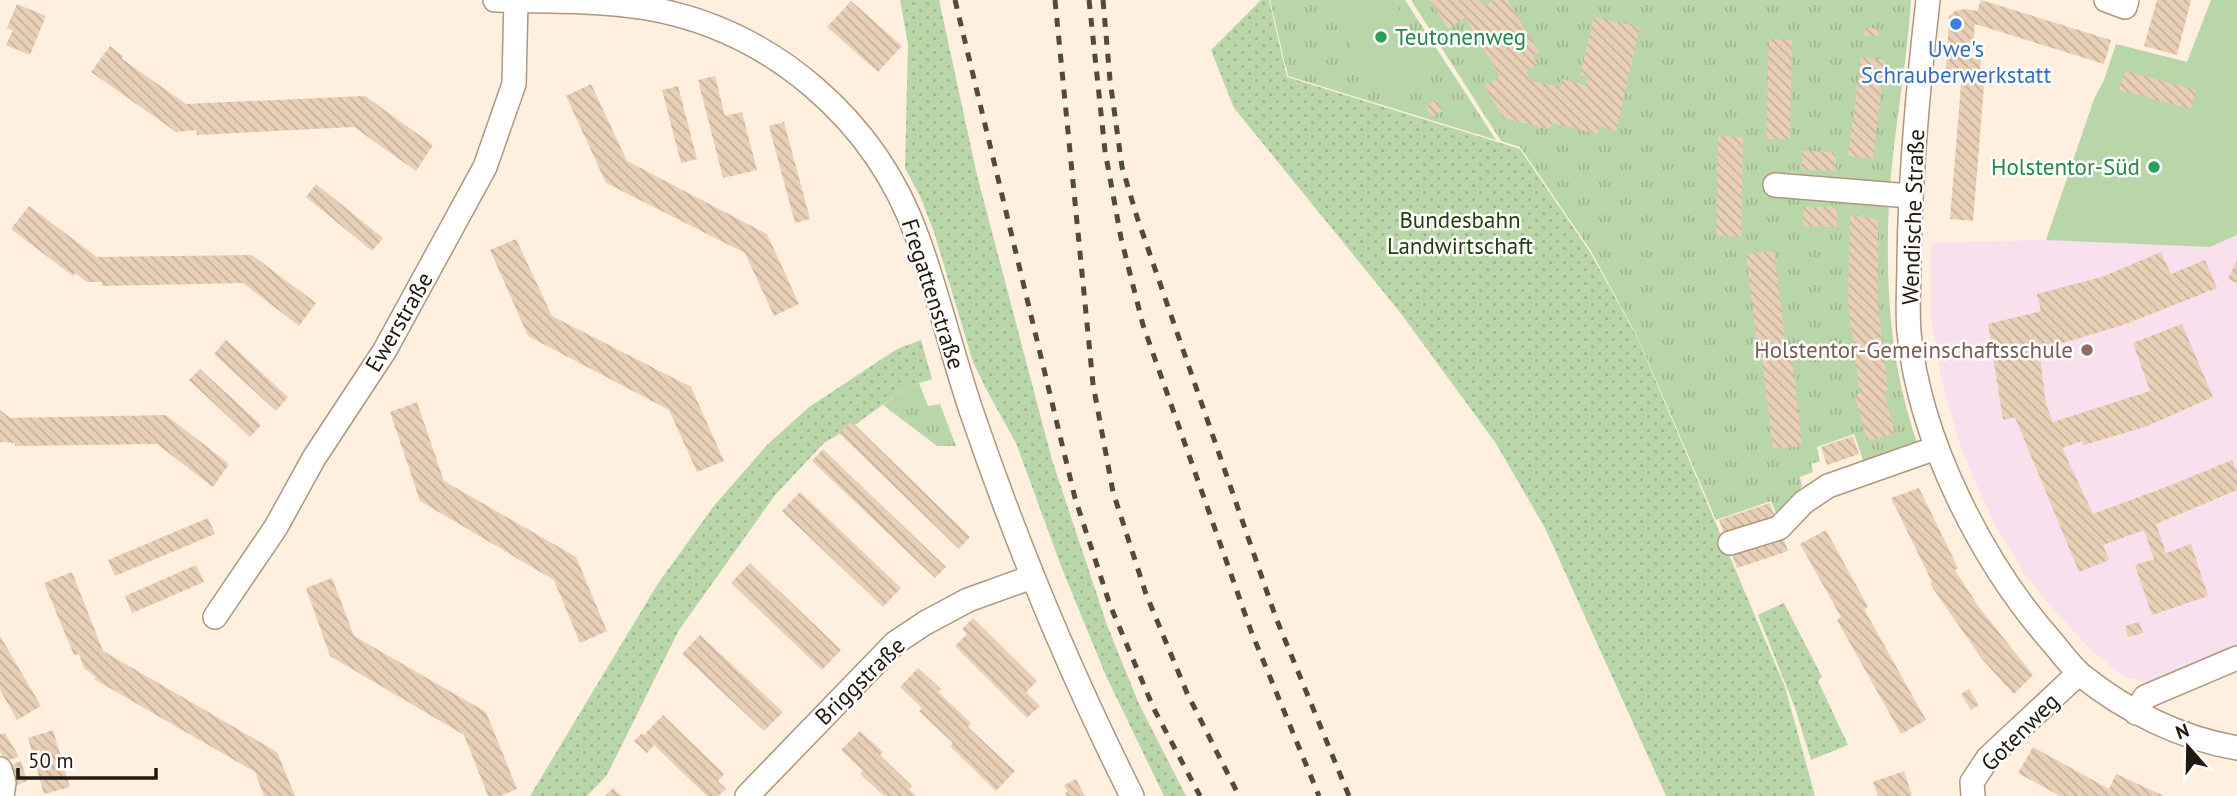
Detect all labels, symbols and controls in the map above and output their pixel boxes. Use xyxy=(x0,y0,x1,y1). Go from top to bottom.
marker: Uwe's Schrauberwerkstatt xyxy=(1948,16,1964,32)
place label: Teutonenweg xyxy=(1395,22,1526,51)
marker: Teutonenweg xyxy=(1373,29,1389,45)
place label: Uwe's Schrauberwerkstatt xyxy=(1861,34,2051,89)
street label: Wendische Straße xyxy=(1895,129,1930,305)
place label: Holstentor-Süd xyxy=(1991,152,2140,181)
marker: Holstentor-Süd xyxy=(2146,159,2162,175)
park label: Bundesbahn Landwirtschaft xyxy=(1387,205,1533,260)
street label: Fregattenstraße xyxy=(896,215,971,373)
street label: Ewerstraße xyxy=(358,267,439,377)
place label: Holstentor-Gemeinschaftsschule xyxy=(1754,335,2073,364)
marker: Holstentor-Gemeinschaftsschule xyxy=(2079,342,2095,358)
street label: Briggstraße xyxy=(809,631,911,731)
street label: Gotenweg xyxy=(1975,687,2065,777)
north arrow xyxy=(2153,712,2223,782)
text: N xyxy=(2172,718,2192,744)
scale bar xyxy=(18,736,156,780)
text: 50 m xyxy=(28,747,74,774)

